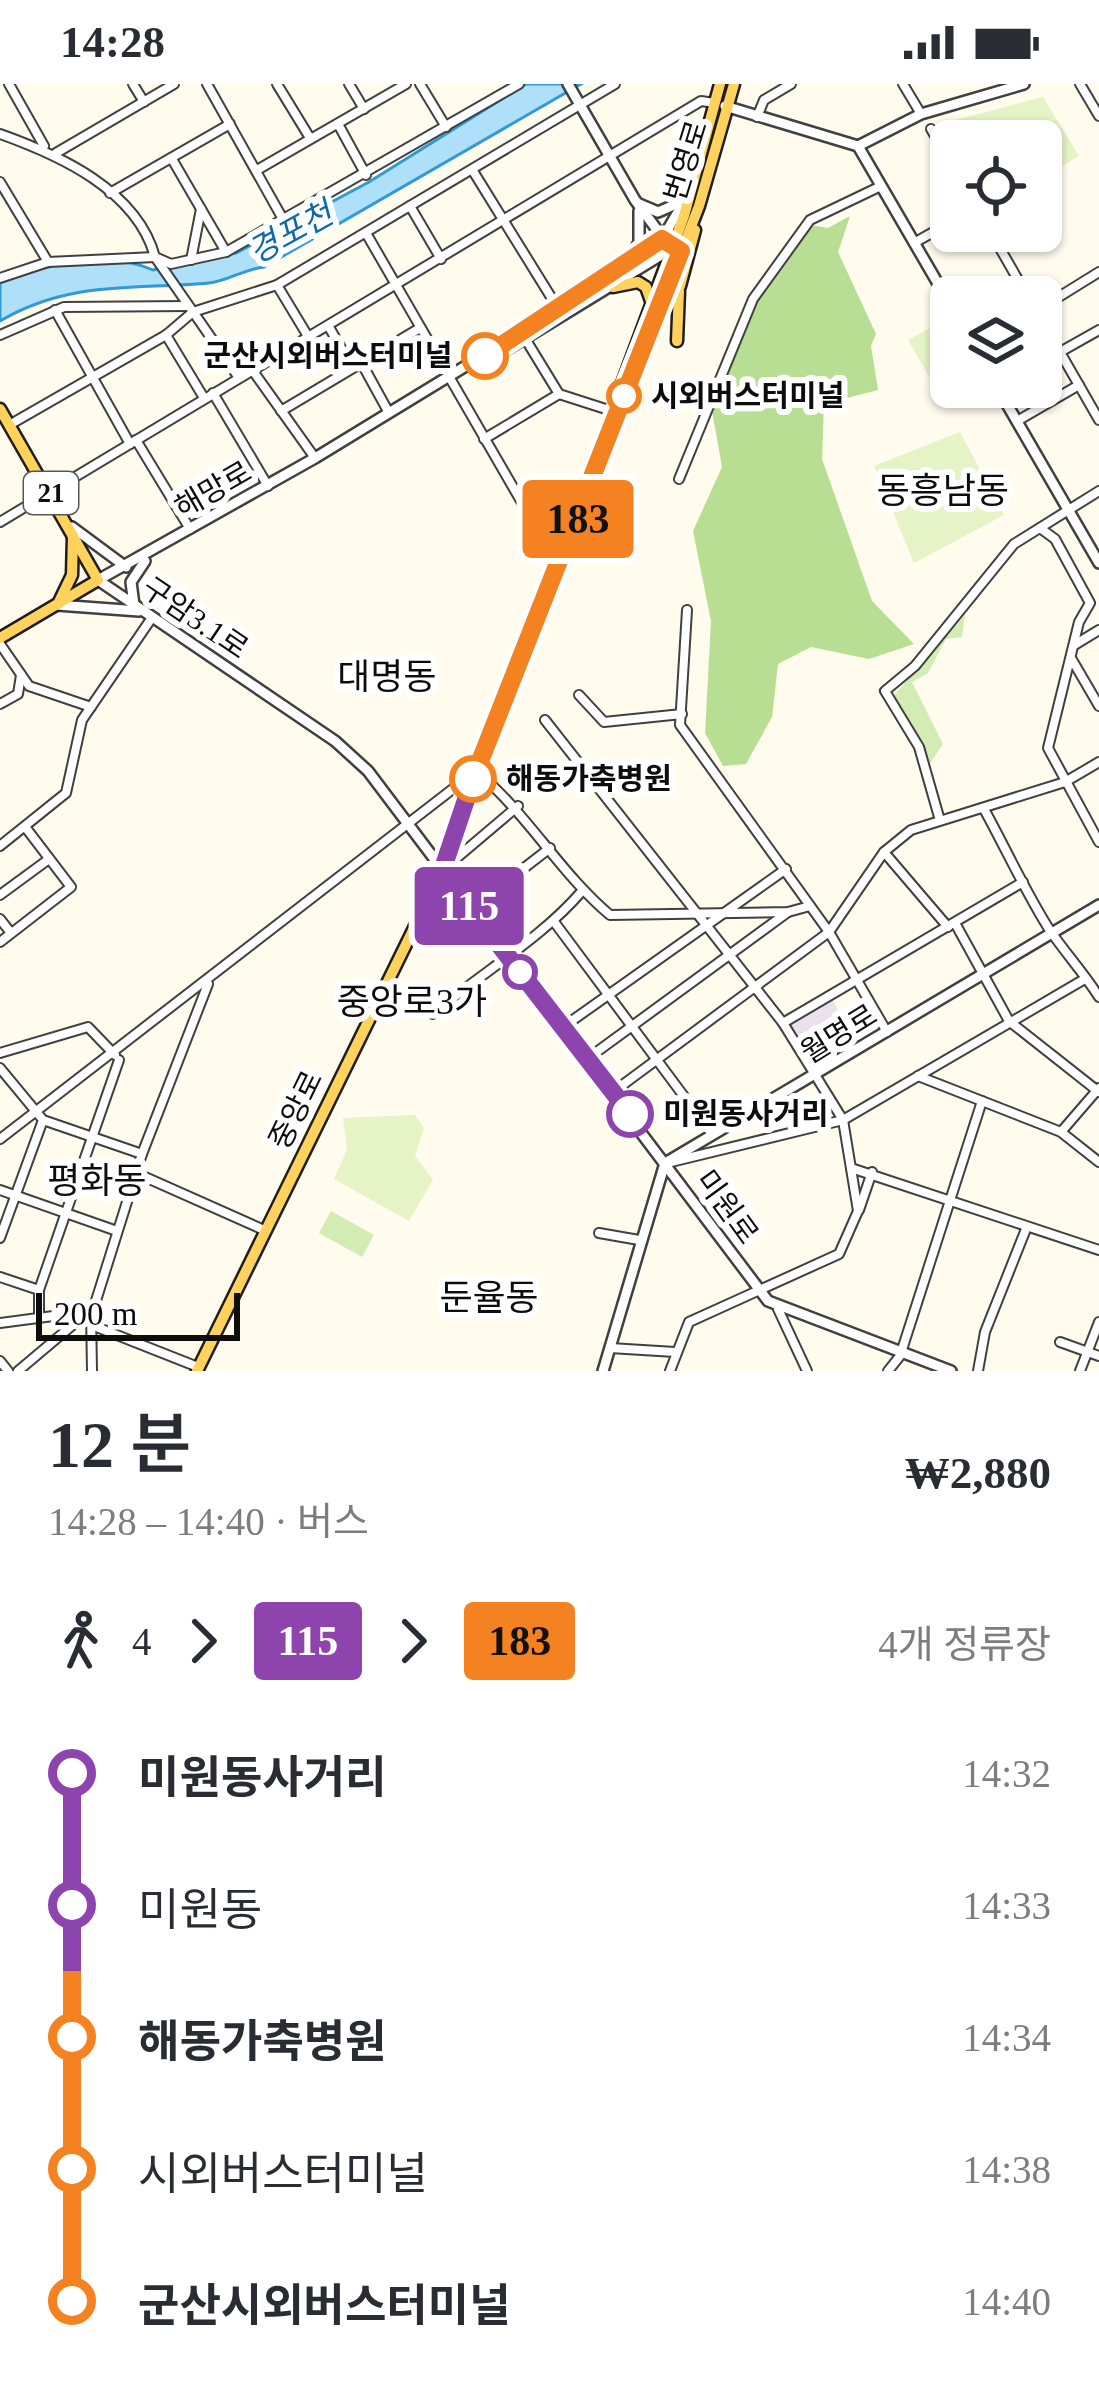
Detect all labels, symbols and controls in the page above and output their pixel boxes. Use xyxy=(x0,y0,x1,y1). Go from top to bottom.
text: 14:28 xyxy=(60,17,165,67)
street label: 번영로 xyxy=(658,116,713,205)
map controls xyxy=(930,120,1062,408)
button: locate xyxy=(930,120,1062,252)
water label: 경포천 xyxy=(242,193,342,271)
button: layers xyxy=(930,276,1062,408)
marker: 군산시외버스터미널 xyxy=(463,334,507,378)
place label: 군산시외버스터미널 xyxy=(204,339,452,372)
place label: 시외버스터미널 xyxy=(651,379,844,412)
marker: 시외버스터미널 xyxy=(608,380,640,412)
street label: 해망로 xyxy=(169,455,257,525)
district label: 동흥남동 xyxy=(877,471,1009,511)
road number: 21 xyxy=(24,472,78,514)
line badge: 183 xyxy=(509,480,647,558)
text: 183 xyxy=(547,496,610,542)
street label: 구암3.1로 xyxy=(136,570,254,665)
district label: 대명동 xyxy=(337,657,437,697)
marker: 해동가축병원 xyxy=(451,757,495,801)
place label: 해동가축병원 xyxy=(506,762,672,795)
line badge: 115 xyxy=(400,867,538,945)
text: 115 xyxy=(439,883,499,929)
unlabelled marker xyxy=(504,956,536,988)
district label: 중앙로3가 xyxy=(337,982,487,1022)
street label: 월명로 xyxy=(795,998,883,1070)
street label: 중앙로 xyxy=(263,1065,329,1154)
marker: 미원동사거리 xyxy=(608,1092,652,1136)
place label: 미원동사거리 xyxy=(663,1097,829,1130)
district label: 평화동 xyxy=(47,1161,147,1201)
street label: 미원로 xyxy=(690,1164,765,1250)
district label: 둔율동 xyxy=(439,1278,539,1318)
scale bar xyxy=(36,1287,240,1340)
text: 200 m xyxy=(54,1296,137,1332)
text: 12 분 xyxy=(48,1408,191,1481)
text: ₩2,880 xyxy=(905,1448,1051,1498)
text: 14:28 – 14:40 · 버스 xyxy=(48,1500,369,1543)
icon: walk xyxy=(48,1608,114,1674)
icon: forward xyxy=(170,1608,236,1674)
icon: forward xyxy=(380,1608,446,1674)
text: 115 xyxy=(278,1618,338,1664)
text: 183 xyxy=(488,1618,551,1664)
text: 4 xyxy=(132,1620,152,1663)
text: 4개 정류장 xyxy=(878,1623,1051,1666)
text: 14:32 xyxy=(962,1752,1051,1795)
text: 미원동사거리 xyxy=(138,1753,386,1803)
text: 14:33 xyxy=(962,1884,1051,1927)
text: 미원동 xyxy=(138,1885,262,1935)
text: 14:34 xyxy=(962,2016,1051,2059)
text: 해동가축병원 xyxy=(138,2017,386,2067)
text: 14:38 xyxy=(962,2148,1051,2191)
text: 시외버스터미널 xyxy=(138,2149,428,2199)
text: 14:40 xyxy=(962,2280,1051,2323)
text: 군산시외버스터미널 xyxy=(138,2281,511,2331)

